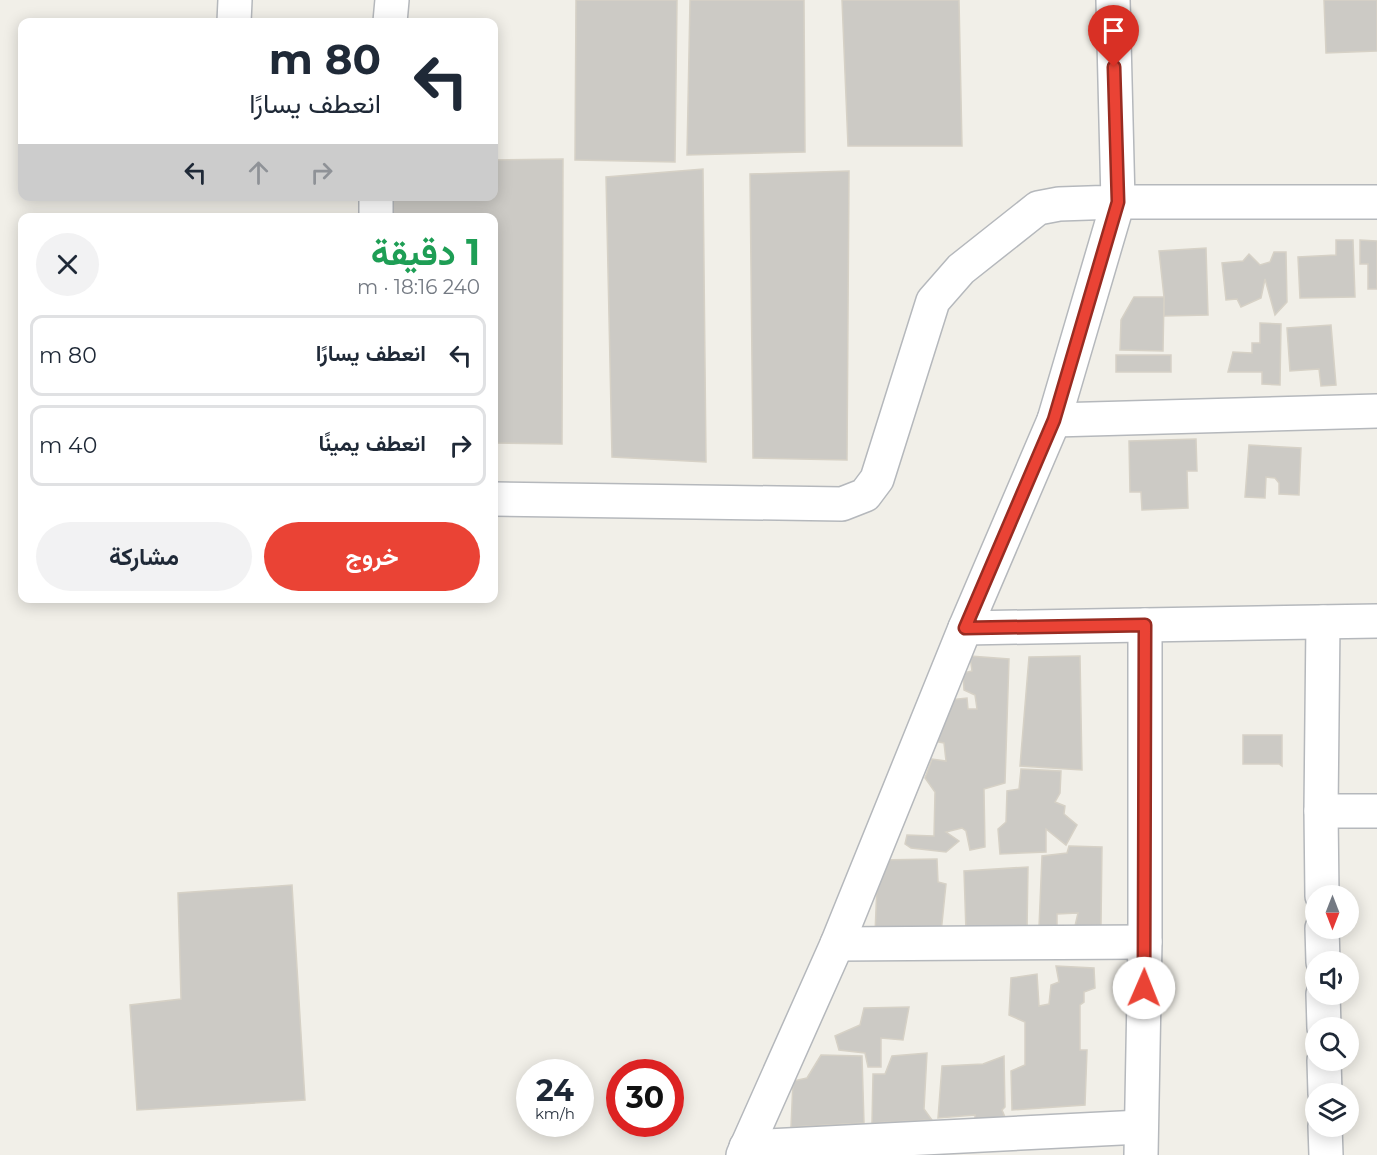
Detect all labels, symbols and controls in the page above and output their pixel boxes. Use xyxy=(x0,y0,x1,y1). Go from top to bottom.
pin xyxy=(1088,5,1139,67)
icon: arrive xyxy=(1097,14,1130,47)
text: 80 m xyxy=(269,33,381,85)
icon: left xyxy=(402,42,480,120)
text: انعطف يسارًا xyxy=(249,87,381,120)
icon: left xyxy=(179,156,212,189)
icon: ahead xyxy=(242,156,275,189)
icon: right xyxy=(305,156,338,189)
text: 1 دقيقة xyxy=(371,230,480,274)
button: close xyxy=(36,233,99,296)
text: 240 m · 18:16 xyxy=(357,275,480,299)
icon: left xyxy=(444,339,477,372)
text: انعطف يسارًا xyxy=(316,340,426,367)
text: 80 m xyxy=(39,342,97,369)
icon: right xyxy=(444,429,477,462)
text: انعطف يمينًا xyxy=(318,430,426,457)
text: 40 m xyxy=(39,432,97,459)
button: مشاركة xyxy=(36,522,252,591)
button: خروج xyxy=(264,522,480,591)
north arrow xyxy=(1305,885,1359,939)
map controls xyxy=(1305,885,1359,1137)
button: sound xyxy=(1305,951,1359,1005)
position arrow xyxy=(1112,956,1176,1020)
button: search xyxy=(1305,1017,1359,1071)
speed limit sign: 30 xyxy=(606,1059,684,1137)
text: 24 xyxy=(536,1072,574,1109)
button: layers xyxy=(1305,1083,1359,1137)
text: km/h xyxy=(535,1104,575,1123)

